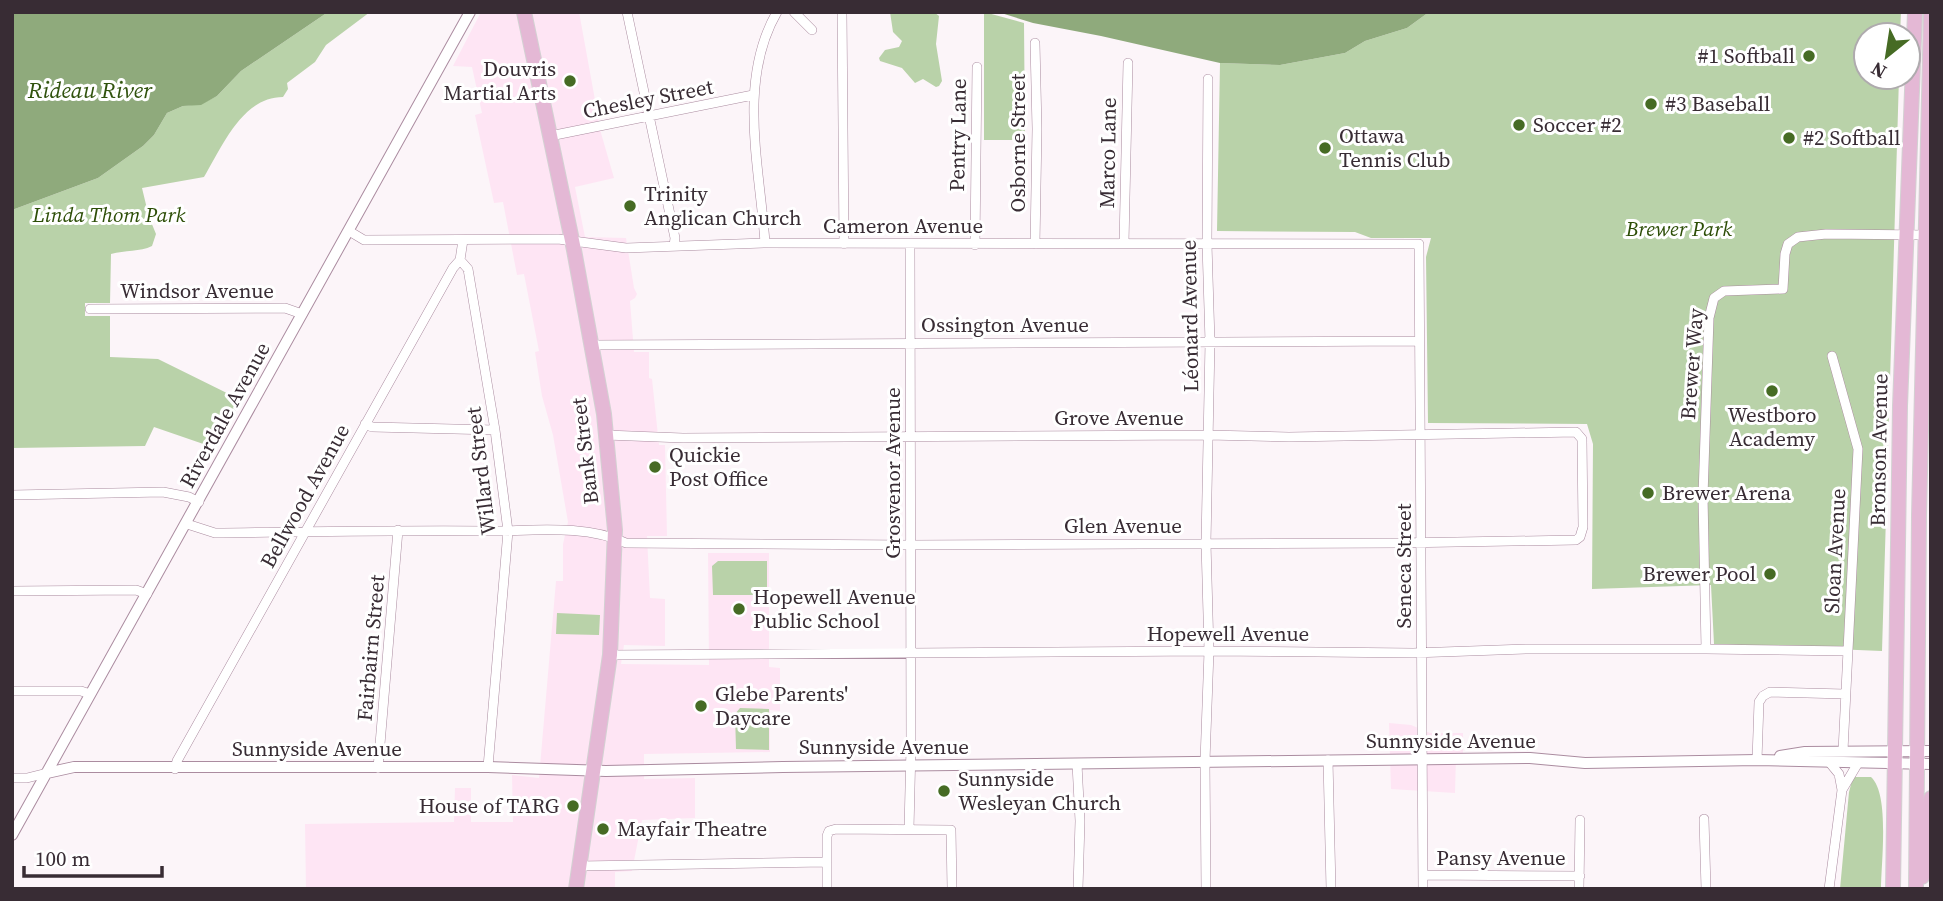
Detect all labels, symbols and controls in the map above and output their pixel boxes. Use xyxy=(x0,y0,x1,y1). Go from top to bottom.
north arrow xyxy=(1852,21,1922,91)
place label: #1 Softball xyxy=(1697,41,1795,70)
marker: #1 Softball xyxy=(1801,48,1817,64)
place label: Douvris Martial Arts xyxy=(444,54,556,107)
text: N xyxy=(1866,56,1891,85)
street label: Chesley Street xyxy=(580,72,716,125)
marker: Douvris Martial Arts xyxy=(562,73,578,89)
street label: Osborne Street xyxy=(1003,73,1032,212)
water label: Rideau River xyxy=(27,74,153,106)
street label: Pentry Lane xyxy=(942,78,973,192)
place label: #3 Baseball xyxy=(1665,89,1770,118)
marker: #3 Baseball xyxy=(1643,96,1659,112)
street label: Marco Lane xyxy=(1092,97,1123,209)
place label: Soccer #2 xyxy=(1533,110,1622,139)
marker: Soccer #2 xyxy=(1511,117,1527,133)
place label: Ottawa Tennis Club xyxy=(1339,121,1450,174)
place label: #2 Softball xyxy=(1803,123,1901,152)
marker: #2 Softball xyxy=(1781,130,1797,146)
marker: Ottawa Tennis Club xyxy=(1317,140,1333,156)
place label: Trinity Anglican Church xyxy=(644,179,802,232)
marker: Trinity Anglican Church xyxy=(622,198,638,214)
park label: Linda Thom Park xyxy=(31,200,186,229)
street label: Cameron Avenue xyxy=(823,211,983,240)
park label: Brewer Park xyxy=(1625,214,1732,243)
street label: Léonard Avenue xyxy=(1174,240,1205,392)
street label: Windsor Avenue xyxy=(120,276,274,305)
street label: Brewer Way xyxy=(1673,307,1710,421)
street label: Ossington Avenue xyxy=(921,310,1089,339)
street label: Riverdale Avenue xyxy=(173,337,277,493)
street label: Bronson Avenue xyxy=(1863,373,1894,527)
marker: Westboro Academy xyxy=(1764,383,1780,399)
street label: Grosvenor Avenue xyxy=(878,387,907,559)
street label: Bank Street xyxy=(564,396,605,506)
place label: Westboro Academy xyxy=(1727,400,1817,453)
street label: Grove Avenue xyxy=(1054,403,1184,432)
street label: Willard Street xyxy=(458,405,503,537)
street label: Bellwood Avenue xyxy=(253,419,356,573)
place label: Quickie Post Office xyxy=(669,440,768,493)
marker: Quickie Post Office xyxy=(647,459,663,475)
place label: Brewer Arena xyxy=(1662,478,1792,507)
marker: Brewer Arena xyxy=(1640,485,1656,501)
street label: Sloan Avenue xyxy=(1817,488,1852,614)
street label: Seneca Street xyxy=(1389,503,1418,629)
street label: Glen Avenue xyxy=(1064,511,1182,540)
place label: Brewer Pool xyxy=(1642,559,1756,588)
marker: Brewer Pool xyxy=(1762,566,1778,582)
street label: Fairbairn Street xyxy=(350,573,391,722)
place label: Hopewell Avenue Public School xyxy=(753,582,916,635)
marker: Hopewell Avenue Public School xyxy=(731,601,747,617)
street label: Hopewell Avenue xyxy=(1147,619,1309,648)
place label: Glebe Parents' Daycare xyxy=(715,679,848,732)
marker: Glebe Parents' Daycare xyxy=(693,698,709,714)
street label: Sunnyside Avenue xyxy=(1366,726,1536,755)
street label: Sunnyside Avenue xyxy=(799,732,969,761)
street label: Sunnyside Avenue xyxy=(232,734,402,763)
place label: Sunnyside Wesleyan Church xyxy=(958,764,1121,817)
marker: Sunnyside Wesleyan Church xyxy=(936,783,952,799)
place label: House of TARG xyxy=(419,791,559,820)
marker: House of TARG xyxy=(565,798,581,814)
place label: Mayfair Theatre xyxy=(617,814,767,843)
marker: Mayfair Theatre xyxy=(595,821,611,837)
scale bar xyxy=(24,834,163,878)
street label: Pansy Avenue xyxy=(1436,843,1566,872)
text: 100 m xyxy=(35,844,90,873)

